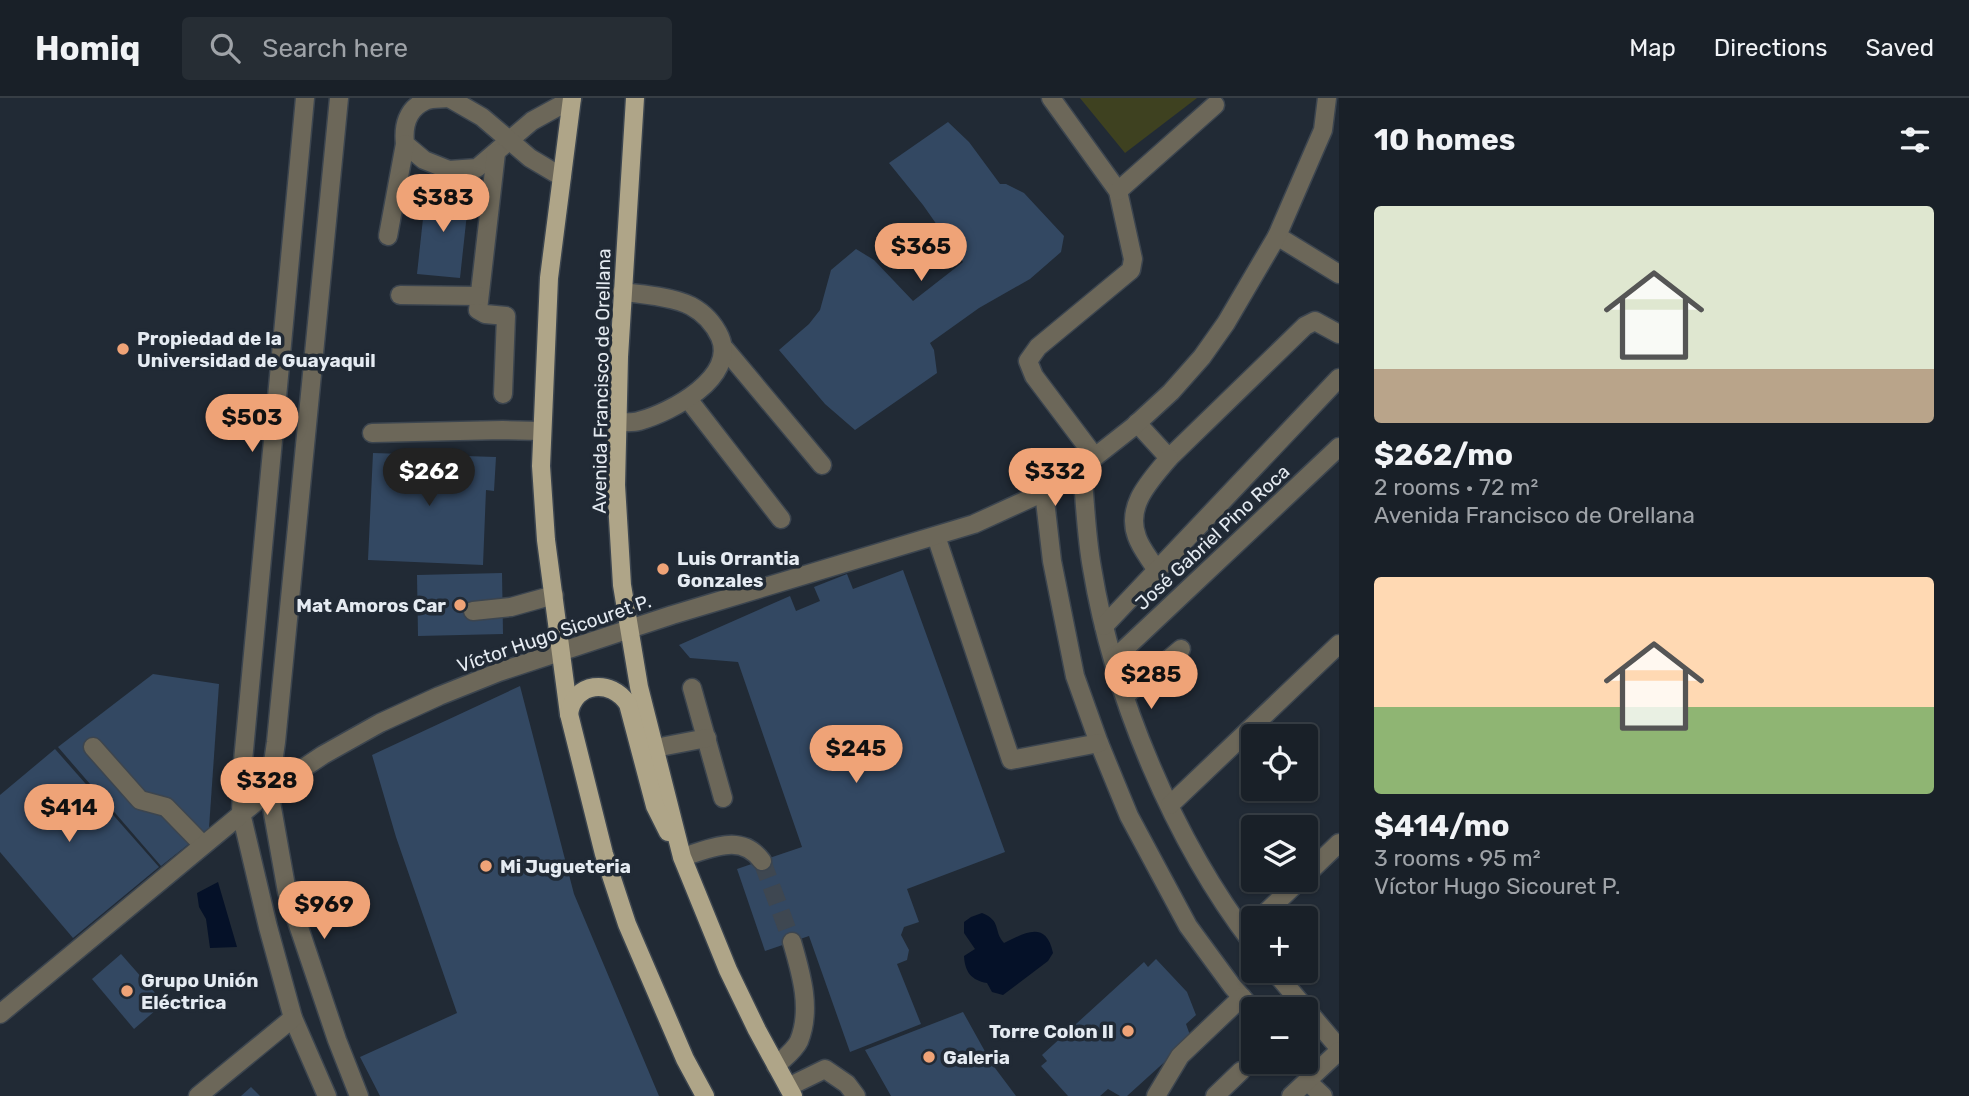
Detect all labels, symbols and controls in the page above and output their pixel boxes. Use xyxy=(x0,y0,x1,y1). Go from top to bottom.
search box xyxy=(182,17,672,80)
text: Homiq xyxy=(35,29,140,68)
icon: search xyxy=(206,29,244,67)
text: Search here xyxy=(262,33,408,64)
text: Map xyxy=(1629,34,1676,62)
text: Directions xyxy=(1714,34,1827,62)
text: Saved xyxy=(1865,34,1934,62)
icon: filters xyxy=(1896,121,1934,159)
text: 10 homes xyxy=(1374,122,1515,158)
pin: $383 xyxy=(402,174,484,234)
text: $383 xyxy=(412,183,474,211)
pin: $365 xyxy=(880,223,962,283)
text: $365 xyxy=(891,232,951,260)
street label: Avenida Francisco de Orellana xyxy=(588,248,615,514)
icon: home xyxy=(1591,252,1717,378)
place label: Propiedad de la Universidad de Guayaquil xyxy=(137,327,376,372)
marker: Propiedad de la Universidad de Guayaquil xyxy=(115,341,131,357)
pin: $503 xyxy=(211,394,293,454)
text: $503 xyxy=(221,403,283,431)
text: $262/mo xyxy=(1374,437,1513,473)
pin: $262 xyxy=(388,448,470,508)
pin: $332 xyxy=(1014,448,1096,508)
text: $262 xyxy=(399,457,459,485)
text: $332 xyxy=(1025,457,1085,485)
street label: José Gabriel Pino Roca xyxy=(1130,460,1294,615)
text: 2 rooms · 72 m² xyxy=(1374,473,1538,501)
text: Avenida Francisco de Orellana xyxy=(1374,501,1695,529)
place label: Luis Orrantia Gonzales xyxy=(677,547,800,592)
marker: Luis Orrantia Gonzales xyxy=(655,561,671,577)
street label: Víctor Hugo Sicouret P. xyxy=(454,589,654,678)
place label: Mat Amoros Car xyxy=(296,594,446,617)
marker: Mat Amoros Car xyxy=(452,597,468,613)
icon: home xyxy=(1591,623,1717,749)
pin: $285 xyxy=(1110,652,1192,711)
text: $285 xyxy=(1121,660,1181,688)
map controls xyxy=(1241,724,1318,1074)
button: locate xyxy=(1241,724,1318,801)
pin: $245 xyxy=(815,726,897,785)
text: $245 xyxy=(826,734,886,762)
pin: $328 xyxy=(226,758,308,817)
text: $328 xyxy=(236,766,298,794)
pin: $414 xyxy=(28,784,110,844)
text: $414 xyxy=(40,793,98,821)
text: $414/mo xyxy=(1374,808,1510,844)
button: layers xyxy=(1241,815,1318,892)
text: 3 rooms · 95 m² xyxy=(1374,844,1541,872)
place label: Mi Jugueteria xyxy=(500,855,631,878)
marker: Mi Jugueteria xyxy=(478,858,494,874)
text: Víctor Hugo Sicouret P. xyxy=(1374,872,1621,900)
pin: $969 xyxy=(283,882,365,941)
text: $969 xyxy=(294,890,354,918)
button: + xyxy=(1241,906,1318,983)
place label: Grupo Unión Eléctrica xyxy=(141,969,258,1014)
marker: Grupo Unión Eléctrica xyxy=(119,983,135,999)
button: − xyxy=(1241,997,1318,1074)
place label: Torre Colon II xyxy=(989,1020,1114,1043)
marker: Torre Colon II xyxy=(1120,1023,1136,1039)
place label: Galeria xyxy=(943,1046,1010,1069)
marker: Galeria xyxy=(921,1049,937,1065)

